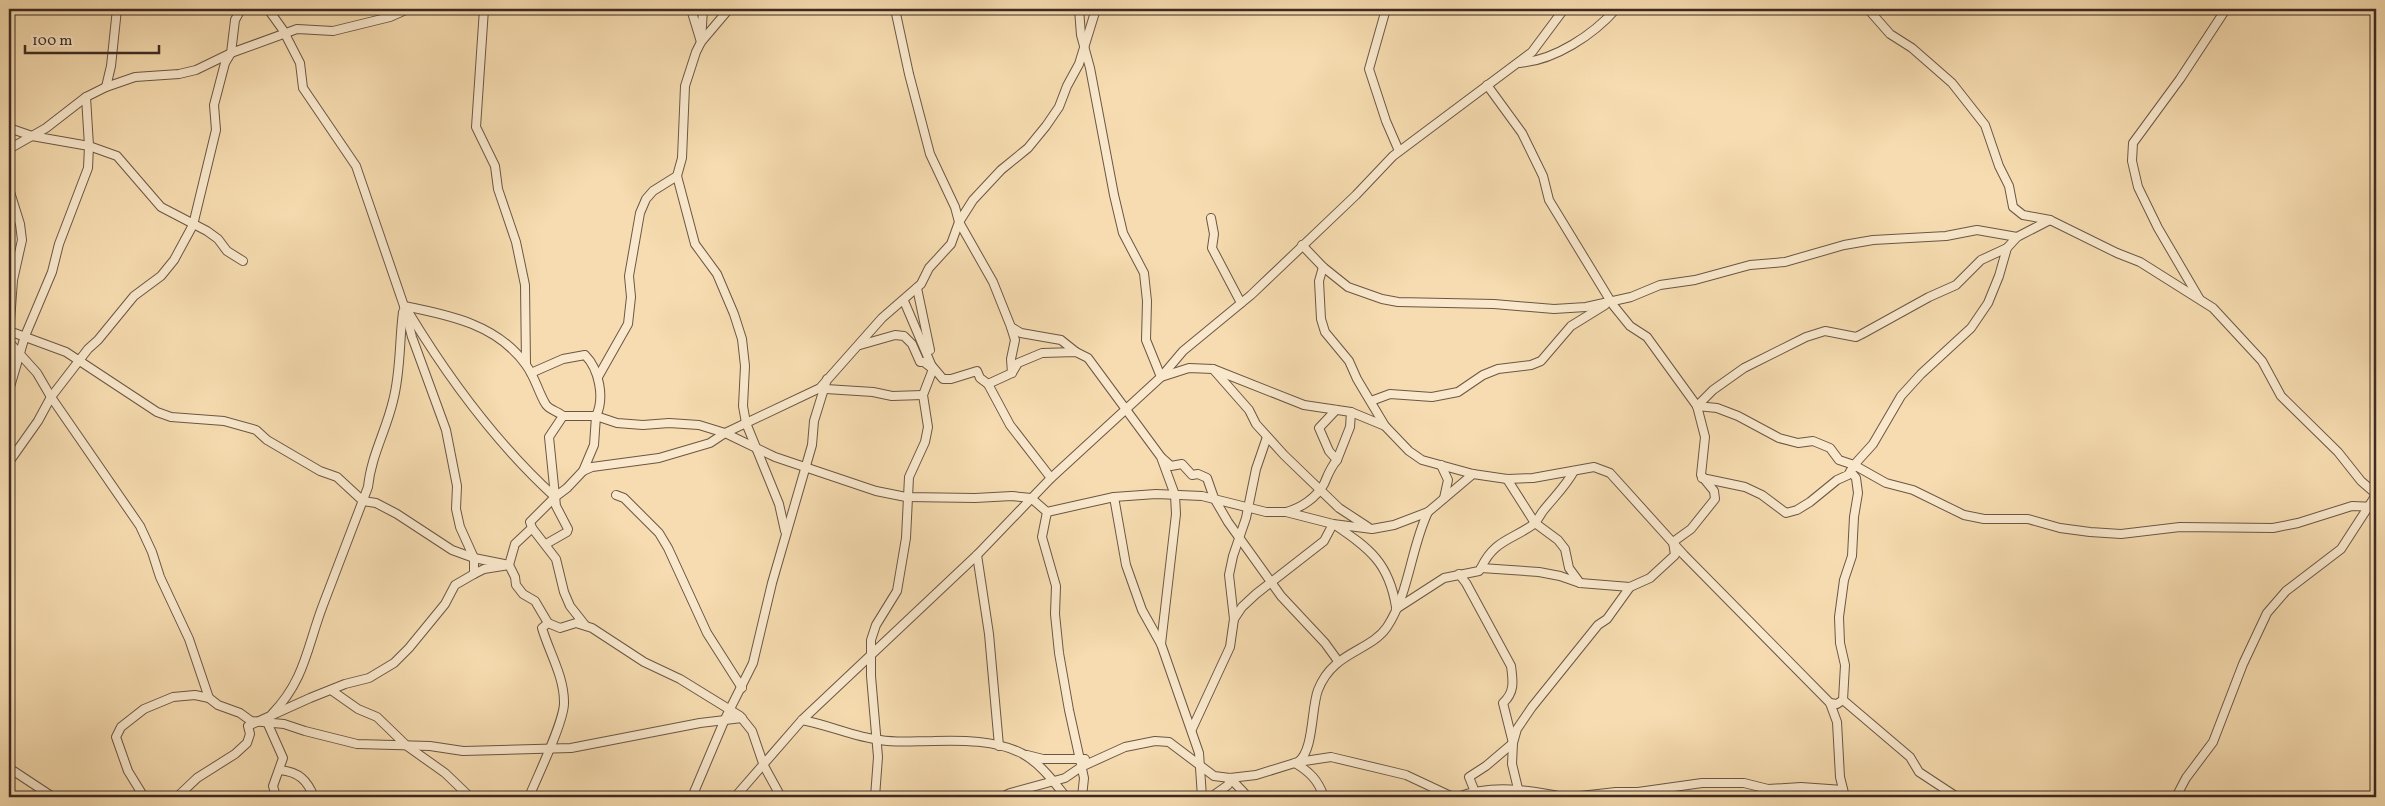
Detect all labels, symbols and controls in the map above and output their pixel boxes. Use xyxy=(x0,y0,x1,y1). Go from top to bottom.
scale bar xyxy=(25,22,159,54)
text: 100 m xyxy=(32,31,72,52)

